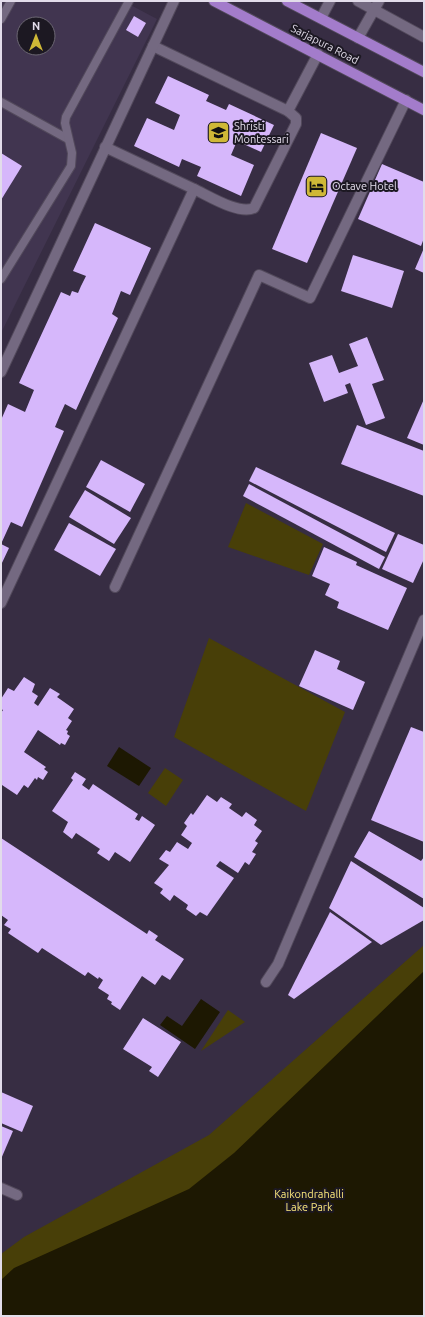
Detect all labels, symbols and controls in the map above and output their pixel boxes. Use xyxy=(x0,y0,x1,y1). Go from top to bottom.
north arrow xyxy=(16,16,56,56)
text: N xyxy=(32,20,40,32)
street label: Sarjapura Road xyxy=(289,22,361,66)
school or university icon: Shristi Montessari xyxy=(205,119,231,145)
place label: Shristi Montessari xyxy=(234,120,289,145)
hotel icon: Octave Hotel xyxy=(304,173,330,199)
place label: Octave Hotel xyxy=(332,180,397,192)
park label: Kaikondrahalli Lake Park xyxy=(274,1188,344,1213)

